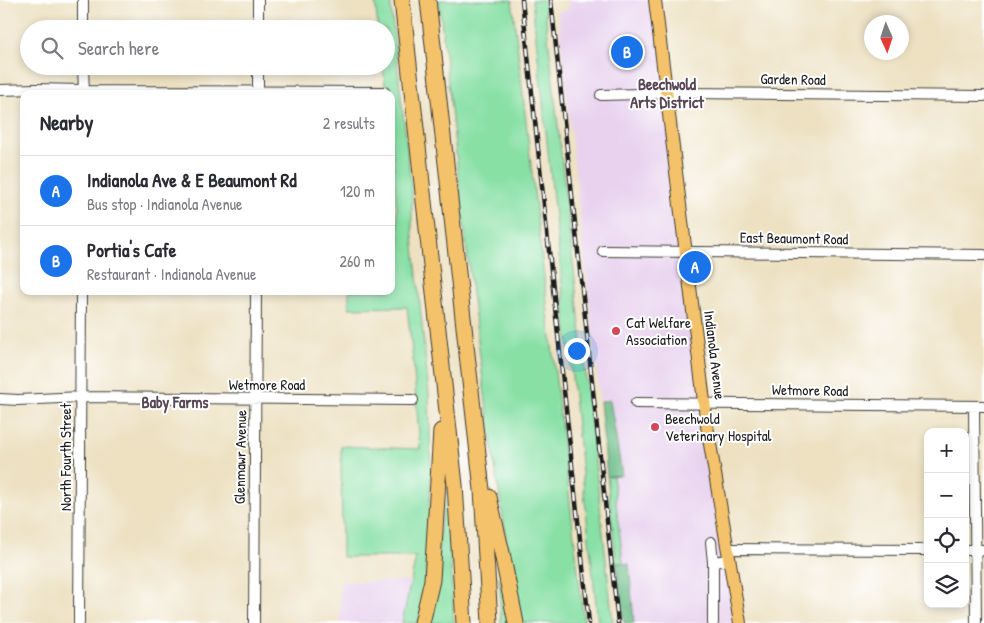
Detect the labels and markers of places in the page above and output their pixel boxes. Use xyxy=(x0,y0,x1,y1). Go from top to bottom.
pin: B xyxy=(611,33,643,71)
pin: A xyxy=(679,248,711,286)
place label: Cat Welfare Association xyxy=(626,312,691,350)
marker: Cat Welfare Association xyxy=(610,325,622,337)
place label: Beechwold Veterinary Hospital xyxy=(665,408,772,446)
marker: Beechwold Veterinary Hospital xyxy=(649,421,661,433)

